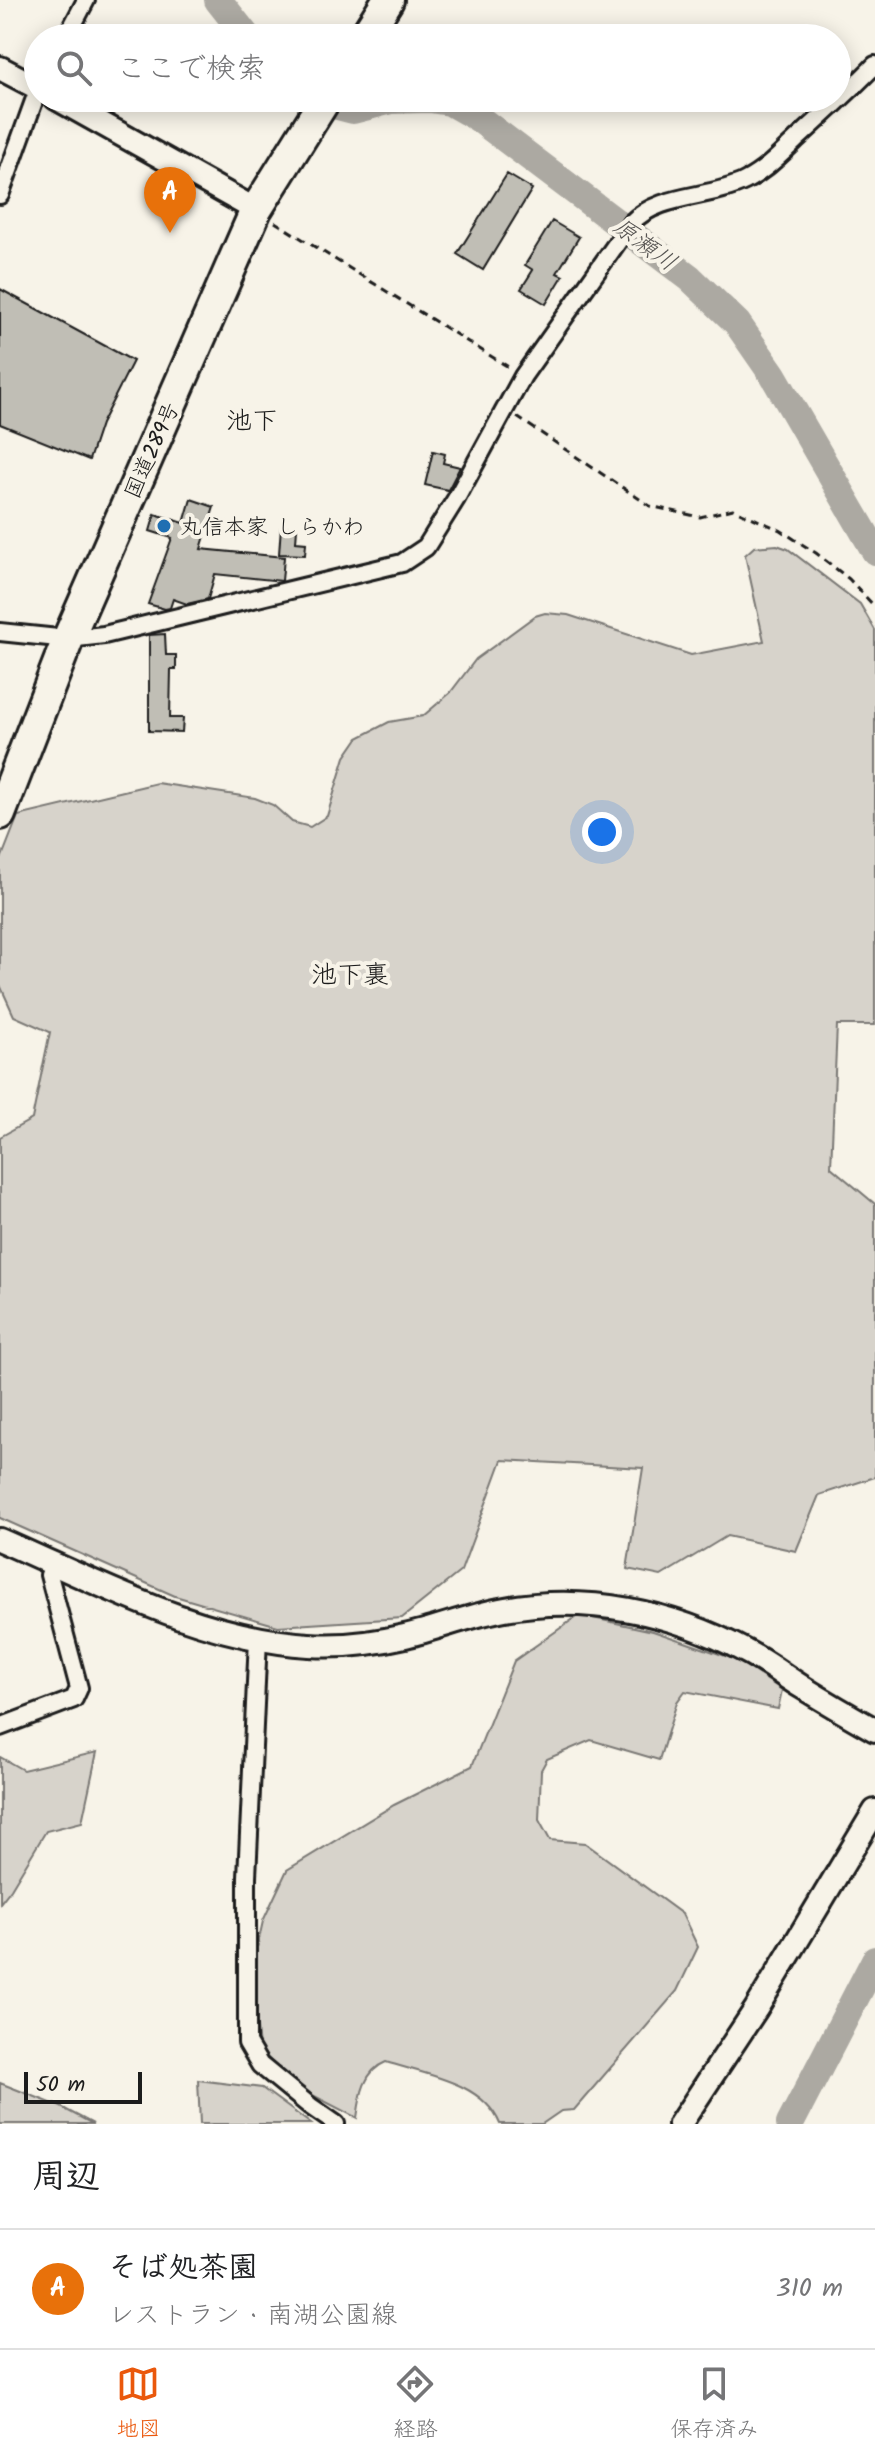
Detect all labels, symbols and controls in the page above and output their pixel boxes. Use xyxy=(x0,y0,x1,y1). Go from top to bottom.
search box xyxy=(24,24,851,112)
icon: search xyxy=(52,46,96,90)
text: ここで検索 xyxy=(116,46,266,94)
pin: A xyxy=(144,167,196,233)
water label: 原瀬川 xyxy=(604,208,685,282)
street label: 国道289号 xyxy=(116,397,190,505)
district label: 池下 xyxy=(226,401,278,443)
place label: 丸信本家 しらかわ xyxy=(180,511,365,546)
marker: 丸信本家 しらかわ xyxy=(155,517,173,535)
your location xyxy=(582,812,622,852)
district label: 池下裏 xyxy=(311,955,389,997)
scale bar xyxy=(24,2068,142,2104)
text: 50 m xyxy=(36,2068,85,2103)
text: 周辺 xyxy=(32,2151,100,2205)
text: そば処茶園 xyxy=(108,2245,258,2293)
text: A xyxy=(50,2268,66,2310)
text: 310 m xyxy=(776,2268,843,2310)
text: レストラン · 南湖公園線 xyxy=(108,2295,397,2337)
tab: 地図 xyxy=(116,2362,161,2448)
tab: 経路 xyxy=(393,2362,438,2448)
tab: 保存済み xyxy=(670,2362,759,2448)

